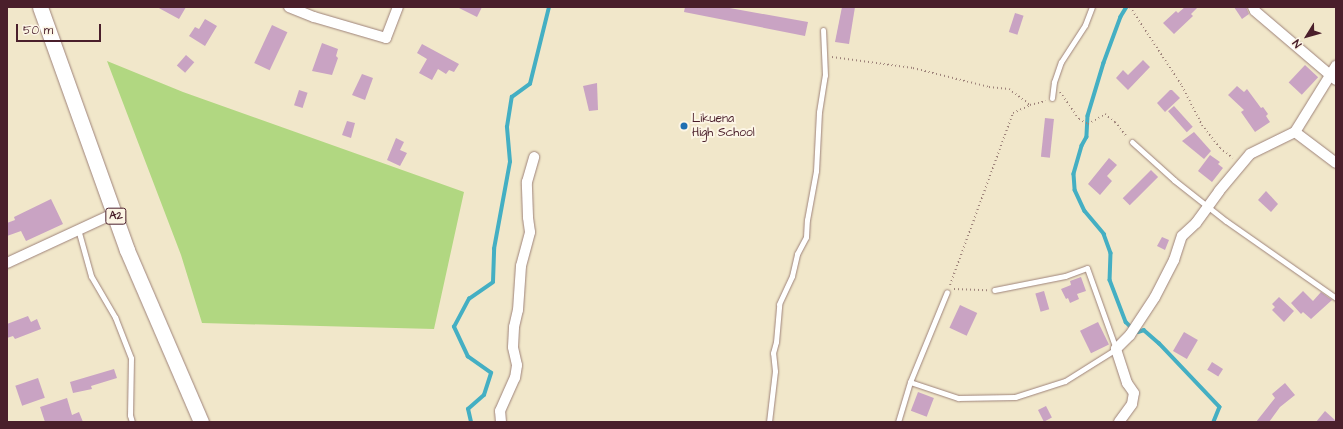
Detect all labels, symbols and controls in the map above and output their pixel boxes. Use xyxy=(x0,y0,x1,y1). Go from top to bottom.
scale bar xyxy=(18,16,103,42)
north arrow xyxy=(1287,16,1327,56)
text: 50 m xyxy=(23,22,53,39)
text: N xyxy=(1289,36,1305,51)
place label: Likuena High School xyxy=(692,112,755,140)
marker: Likuena High School xyxy=(679,121,689,131)
road number: A2 xyxy=(105,207,127,225)

